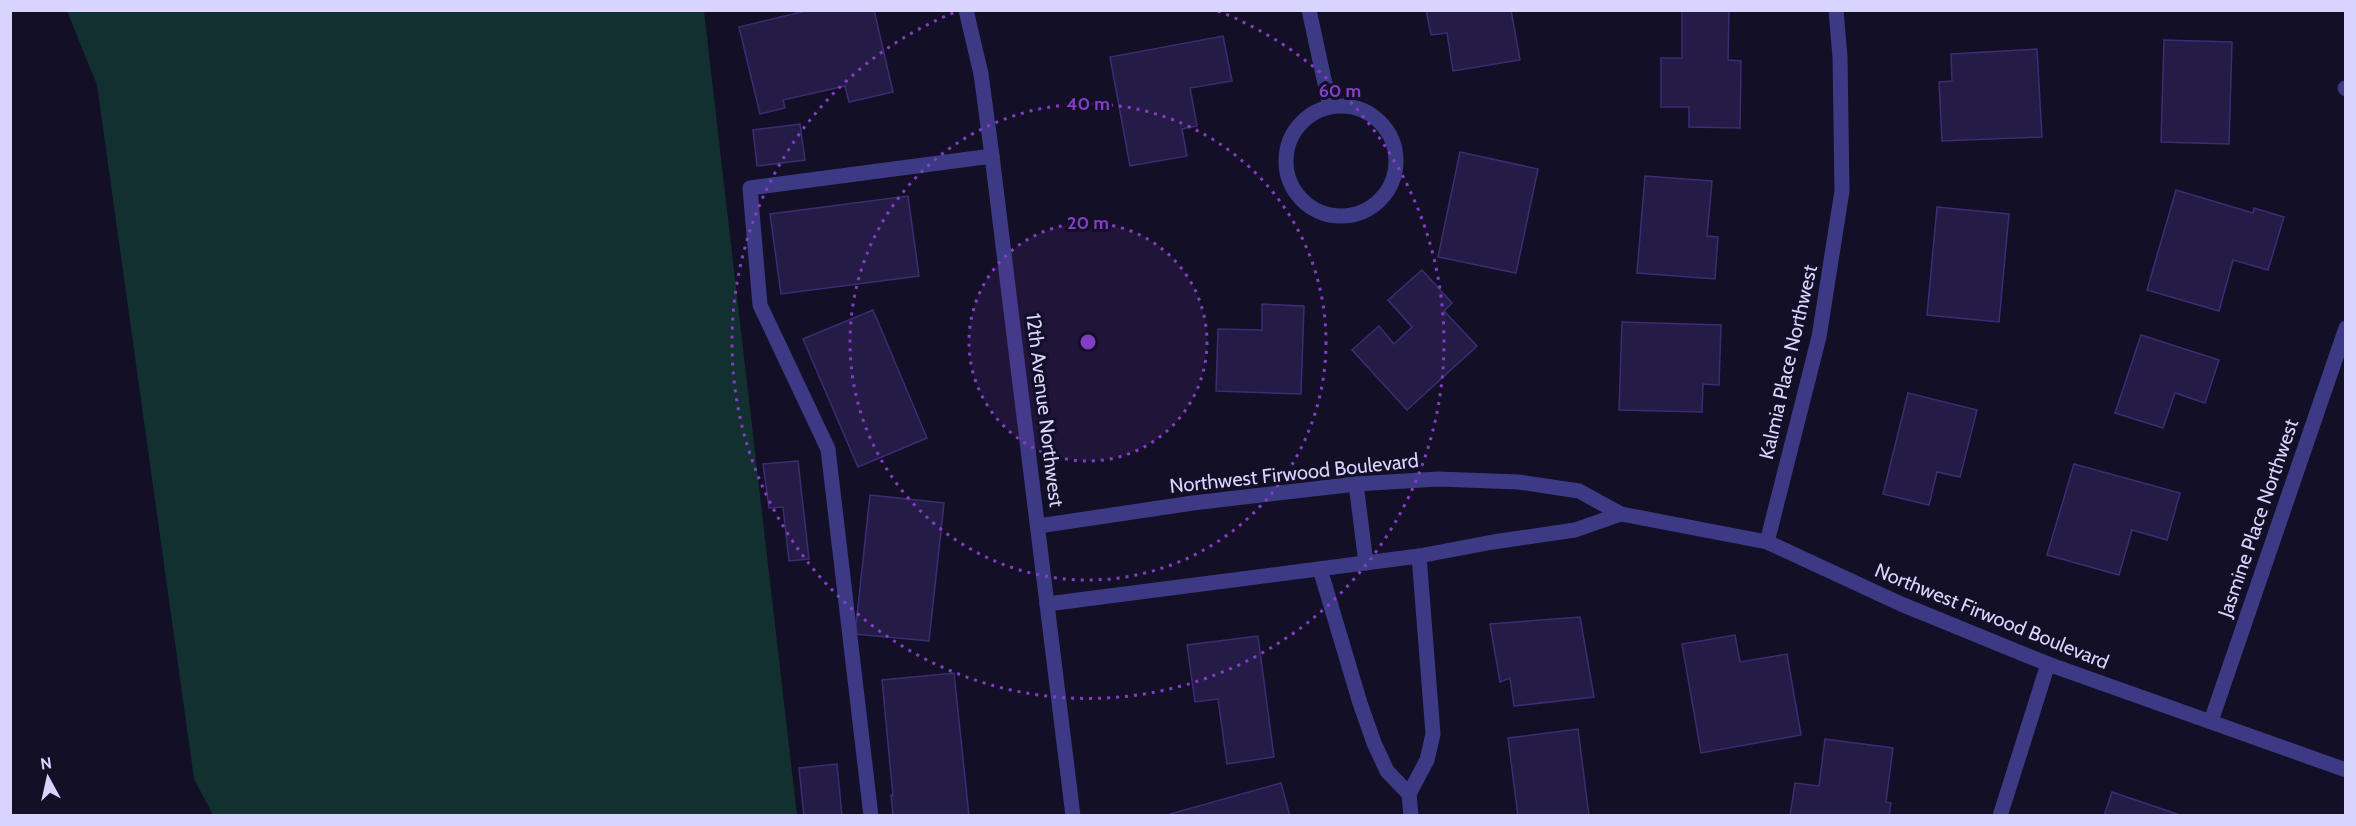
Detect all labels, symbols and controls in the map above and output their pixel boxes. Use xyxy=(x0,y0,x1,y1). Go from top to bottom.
text: 60 m xyxy=(1319,80,1361,102)
text: 40 m xyxy=(1066,93,1110,115)
text: 20 m xyxy=(1067,212,1109,234)
street label: Kalmia Place Northwest xyxy=(1754,262,1822,462)
street label: 12th Avenue Northwest xyxy=(1021,312,1069,509)
centre of rings xyxy=(1078,332,1098,352)
street label: Jasmine Place Northwest xyxy=(2212,416,2303,621)
street label: Northwest Firwood Boulevard xyxy=(1168,448,1420,498)
street label: Northwest Firwood Boulevard xyxy=(1871,558,2113,674)
north arrow xyxy=(18,748,78,808)
text: N xyxy=(39,753,53,774)

